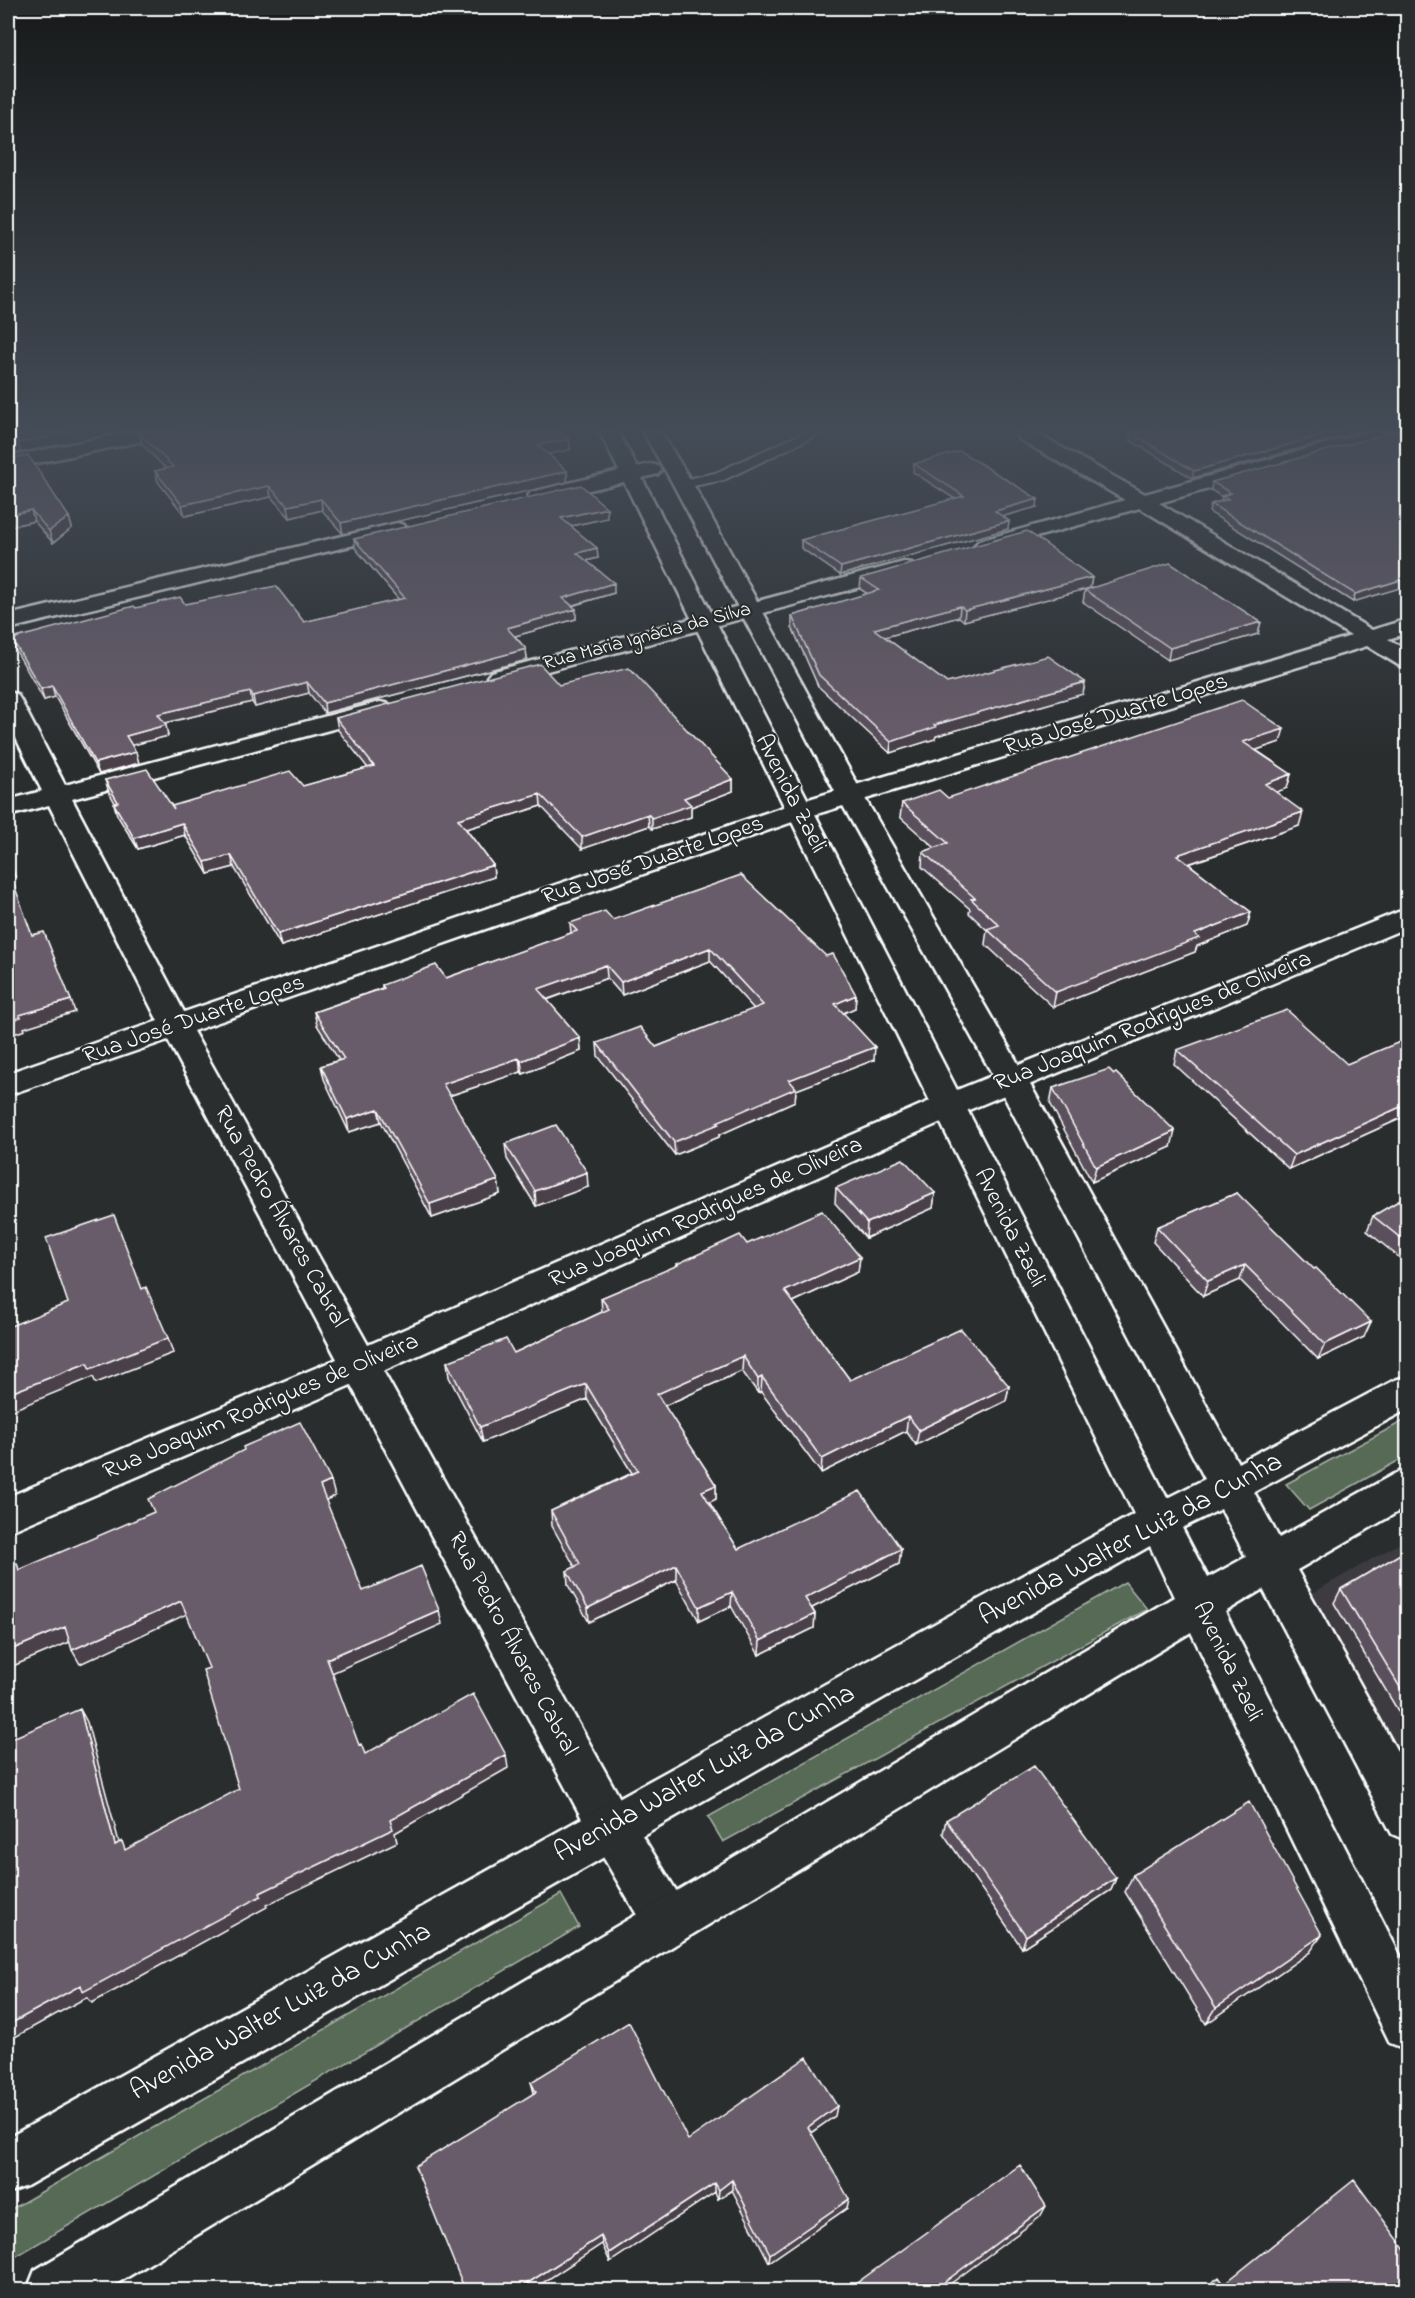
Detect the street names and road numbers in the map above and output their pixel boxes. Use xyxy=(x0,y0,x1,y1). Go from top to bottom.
street label: Rua Maria Ignácia da Silva xyxy=(540,595,754,680)
street label: Rua José Duarte Lopes xyxy=(1000,664,1232,766)
street label: Avenida Zaeli xyxy=(745,728,835,860)
street label: Rua José Duarte Lopes xyxy=(537,807,769,915)
street label: Rua Joaquim Rodrigues de Oliveira xyxy=(989,942,1317,1102)
street label: Rua José Duarte Lopes xyxy=(78,966,310,1074)
street label: Rua Pedro Álvares Cabral xyxy=(204,1100,356,1334)
street label: Rua Joaquim Rodrigues de Oliveira xyxy=(544,1128,868,1298)
street label: Avenida Zaeli xyxy=(964,1162,1054,1294)
street label: Rua Joaquim Rodrigues de Oliveira xyxy=(98,1324,424,1490)
street label: Avenida Walter Luiz da Cunha xyxy=(972,1442,1290,1638)
street label: Rua Pedro Álvares Cabral xyxy=(438,1526,586,1762)
street label: Avenida Zaeli xyxy=(1183,1596,1271,1728)
street label: Avenida Walter Luiz da Cunha xyxy=(547,1674,863,1874)
street label: Avenida Walter Luiz da Cunha xyxy=(123,1912,439,2112)

